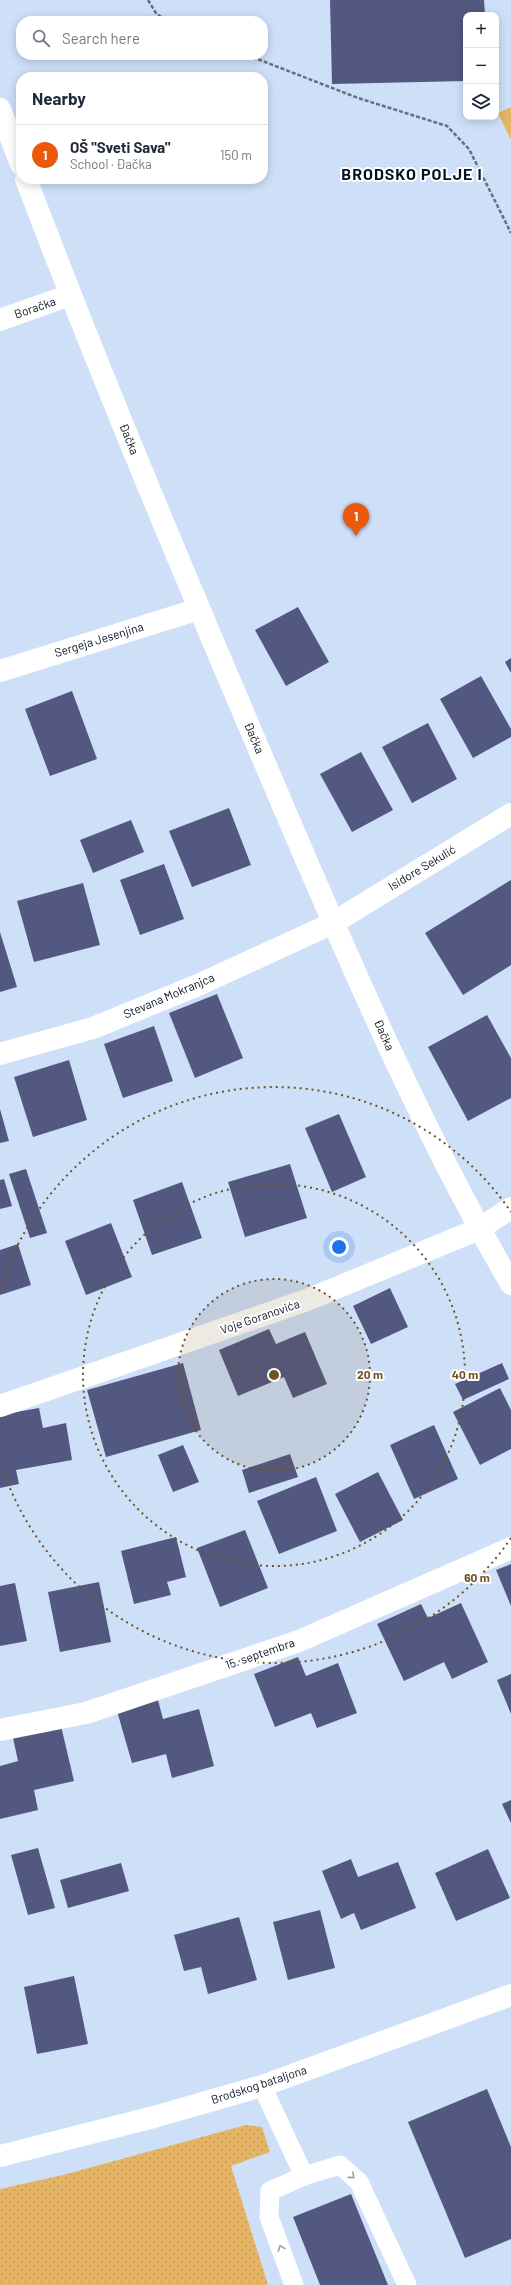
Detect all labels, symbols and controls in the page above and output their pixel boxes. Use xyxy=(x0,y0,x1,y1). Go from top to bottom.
map controls xyxy=(463,12,499,120)
button: + xyxy=(463,12,499,48)
search box xyxy=(16,16,268,60)
icon: search xyxy=(30,27,52,49)
text: Search here xyxy=(62,29,140,47)
button: − xyxy=(463,48,499,84)
button: layers xyxy=(463,84,499,120)
text: Nearby xyxy=(32,88,86,108)
text: OŠ "Sveti Sava" xyxy=(70,138,170,156)
text: 1 xyxy=(43,147,47,163)
text: 150 m xyxy=(220,147,252,163)
text: School · Đačka xyxy=(70,156,152,172)
district label: BRODSKO POLJE I xyxy=(341,164,483,183)
street label: Boračka xyxy=(12,293,57,321)
street label: Đačka xyxy=(117,421,143,456)
pin: 1 xyxy=(343,503,369,536)
street label: Sergeja Jesenjina xyxy=(52,619,145,659)
street label: Đačka xyxy=(242,720,268,755)
street label: Isidore Sekulić xyxy=(385,842,458,893)
street label: Stevana Mokranjca xyxy=(121,970,216,1021)
street label: Đačka xyxy=(372,1017,398,1052)
your location xyxy=(329,1237,349,1257)
street label: Voje Goranovića xyxy=(218,1296,301,1336)
text: 20 m xyxy=(357,1367,383,1381)
text: 40 m xyxy=(452,1367,478,1381)
centre of rings xyxy=(267,1368,281,1382)
text: 60 m xyxy=(464,1570,490,1584)
street label: 15. septembra xyxy=(223,1635,296,1671)
street label: Brodskog bataljona xyxy=(209,2062,308,2106)
one-way arrow xyxy=(347,2171,354,2178)
one-way arrow xyxy=(277,2245,286,2252)

